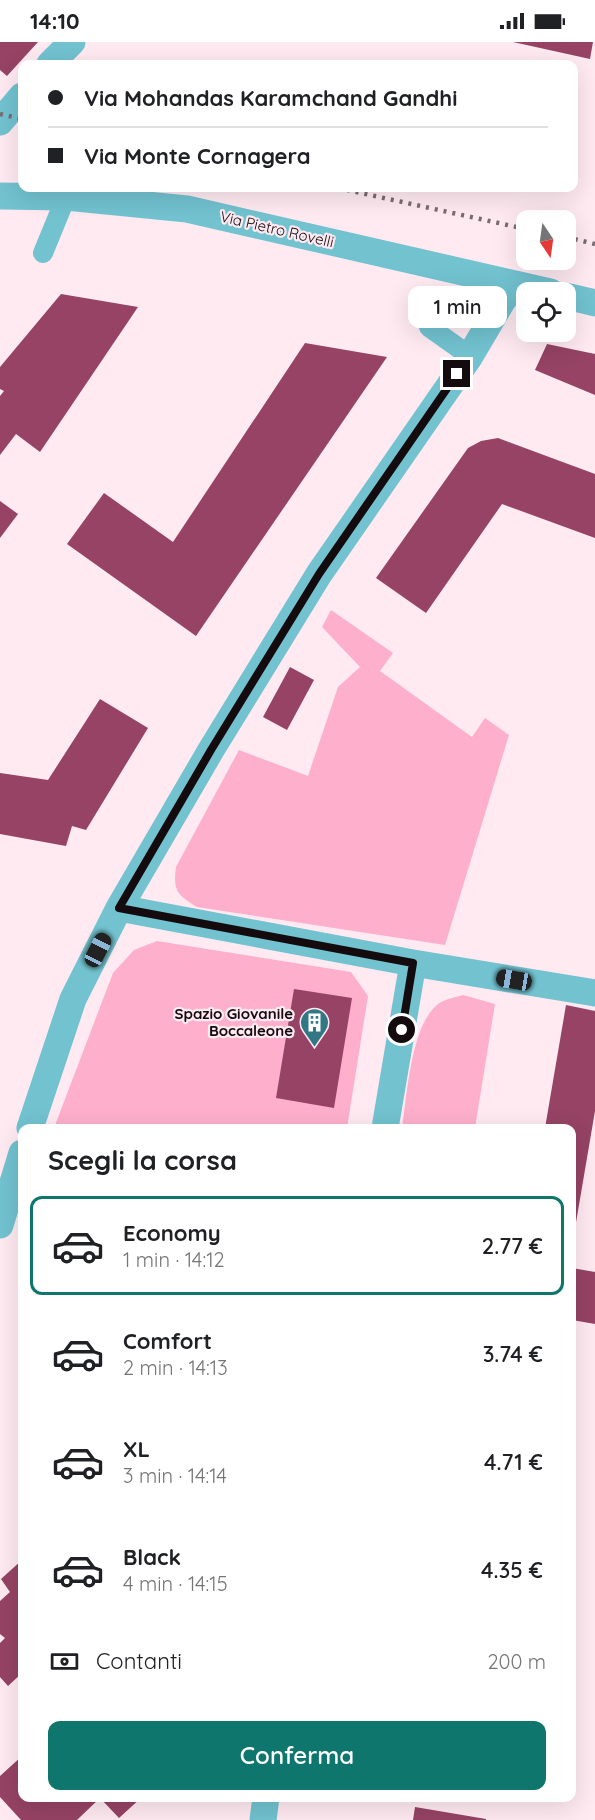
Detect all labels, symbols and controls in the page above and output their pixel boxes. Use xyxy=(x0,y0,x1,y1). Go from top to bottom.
text: 14:10 xyxy=(30,7,80,35)
text: Via Mohandas Karamchand Gandhi xyxy=(84,84,457,112)
text: Via Monte Cornagera xyxy=(84,142,311,170)
street label: Via Pietro Rovelli xyxy=(218,207,336,251)
north arrow xyxy=(516,210,576,270)
map controls xyxy=(516,210,576,342)
button: locate xyxy=(516,282,576,342)
callout: 1 min xyxy=(408,287,506,329)
text: 1 min xyxy=(434,294,481,319)
route end xyxy=(443,360,470,387)
car xyxy=(82,930,114,970)
car xyxy=(495,968,533,992)
place label: Spazio Giovanile Boccaleone xyxy=(175,1004,293,1040)
building icon: Spazio Giovanile Boccaleone xyxy=(298,1006,330,1048)
route start xyxy=(388,1016,415,1043)
text: Scegli la corsa xyxy=(48,1143,237,1177)
icon: car xyxy=(51,1219,105,1273)
text: Economy xyxy=(123,1219,221,1247)
text: 2.77 € xyxy=(482,1232,543,1260)
text: 1 min · 14:12 xyxy=(123,1247,225,1272)
icon: car xyxy=(51,1327,105,1381)
text: Comfort xyxy=(123,1327,212,1355)
text: 3.74 € xyxy=(483,1340,543,1368)
text: 2 min · 14:13 xyxy=(123,1355,228,1380)
icon: car xyxy=(51,1435,105,1489)
text: XL xyxy=(123,1435,150,1463)
text: 4.71 € xyxy=(484,1448,543,1476)
text: 3 min · 14:14 xyxy=(123,1463,227,1488)
icon: car xyxy=(51,1543,105,1597)
text: Black xyxy=(123,1543,181,1571)
text: 4.35 € xyxy=(481,1556,543,1584)
text: 4 min · 14:15 xyxy=(123,1571,228,1596)
icon: cash xyxy=(48,1645,81,1678)
text: Contanti xyxy=(96,1647,182,1675)
text: 200 m xyxy=(487,1649,546,1674)
button: Conferma xyxy=(48,1721,546,1790)

